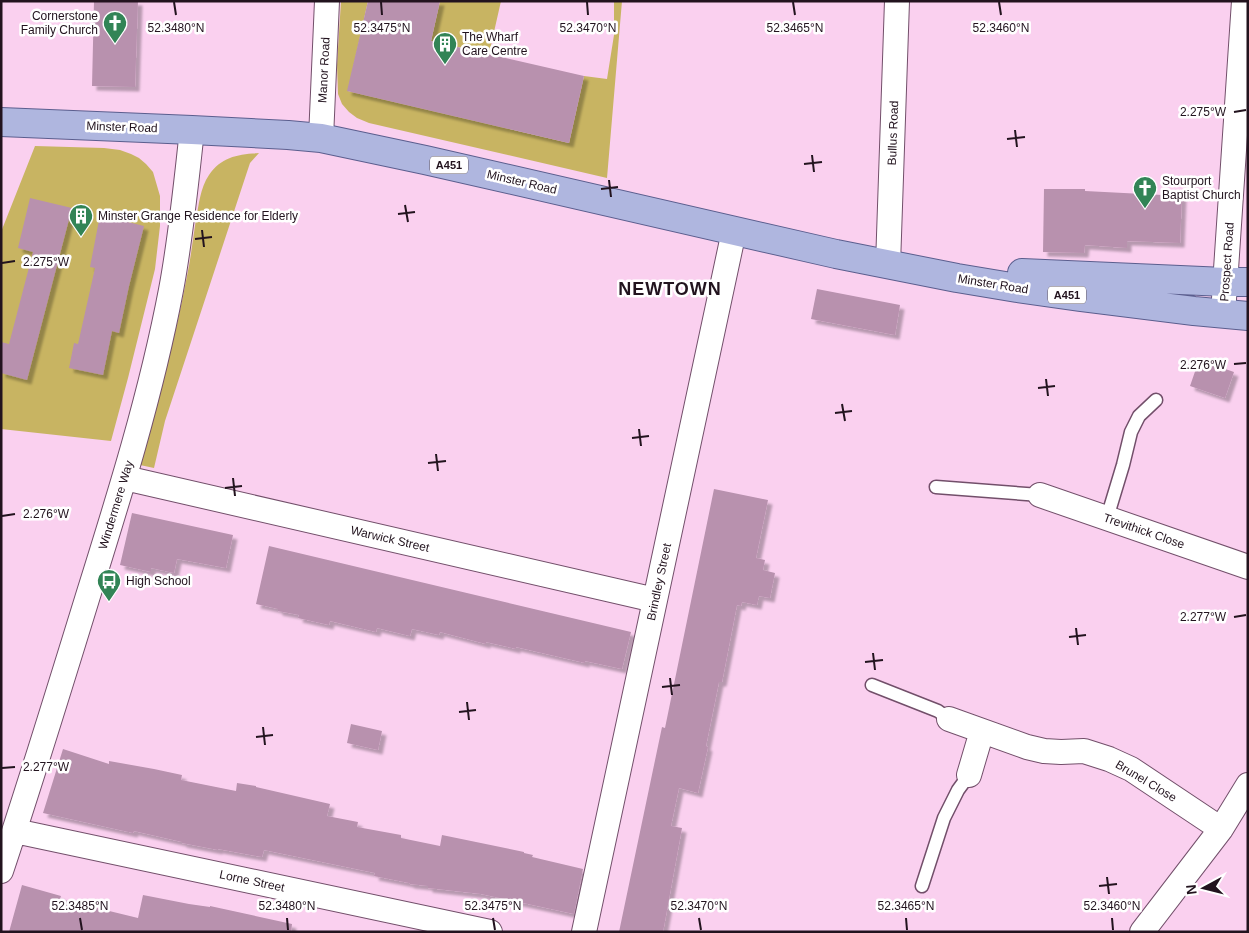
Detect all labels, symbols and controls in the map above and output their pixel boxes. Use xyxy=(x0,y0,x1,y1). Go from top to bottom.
place label: Cornerstone Family Church xyxy=(21,9,98,37)
church icon: Cornerstone Family Church xyxy=(102,10,128,44)
text: 52.3480°N xyxy=(148,21,204,35)
text: 52.3475°N xyxy=(354,21,410,35)
text: 52.3470°N xyxy=(560,21,616,35)
text: 52.3465°N xyxy=(767,21,823,35)
text: 52.3460°N xyxy=(973,21,1029,35)
place label: The Wharf Care Centre xyxy=(462,30,528,58)
building icon: The Wharf Care Centre xyxy=(432,31,458,65)
street label: Manor Road xyxy=(315,37,333,103)
street label: Bullus Road xyxy=(885,100,901,166)
text: 2.275°W xyxy=(1180,105,1227,119)
street label: Minster Road xyxy=(86,119,158,135)
road number: A451 xyxy=(430,156,468,174)
street label: Minster Road xyxy=(486,167,558,197)
place label: Stourport Baptist Church xyxy=(1162,174,1241,202)
church icon: Stourport Baptist Church xyxy=(1132,175,1158,209)
building icon: Minster Grange Residence for Elderly xyxy=(68,203,94,237)
place label: Minster Grange Residence for Elderly xyxy=(98,209,298,223)
street label: Prospect Road xyxy=(1217,222,1237,302)
text: 2.275°W xyxy=(23,255,70,269)
street label: Minster Road xyxy=(957,272,1029,296)
district label: NEWTOWN xyxy=(618,279,722,299)
road number: A451 xyxy=(1048,286,1086,304)
text: 2.276°W xyxy=(1180,358,1227,372)
street label: Windermere Way xyxy=(96,459,136,551)
text: 2.276°W xyxy=(23,507,70,521)
street label: Trevithick Close xyxy=(1102,511,1187,552)
street label: Warwick Street xyxy=(349,523,431,555)
street label: Brindley Street xyxy=(644,541,674,622)
bus stop icon: High School xyxy=(96,568,122,602)
place label: High School xyxy=(126,574,191,588)
text: 2.277°W xyxy=(1180,610,1227,624)
street label: Brunel Close xyxy=(1113,757,1179,805)
text: 2.277°W xyxy=(23,760,70,774)
north arrow xyxy=(1179,863,1229,913)
street label: Lorne Street xyxy=(218,867,286,895)
text: N xyxy=(1183,884,1200,896)
text: 52.3485°N xyxy=(52,899,108,913)
text: 52.3480°N xyxy=(259,899,315,913)
text: 52.3475°N xyxy=(465,899,521,913)
text: 52.3470°N xyxy=(671,899,727,913)
text: 52.3465°N xyxy=(878,899,934,913)
text: 52.3460°N xyxy=(1084,899,1140,913)

